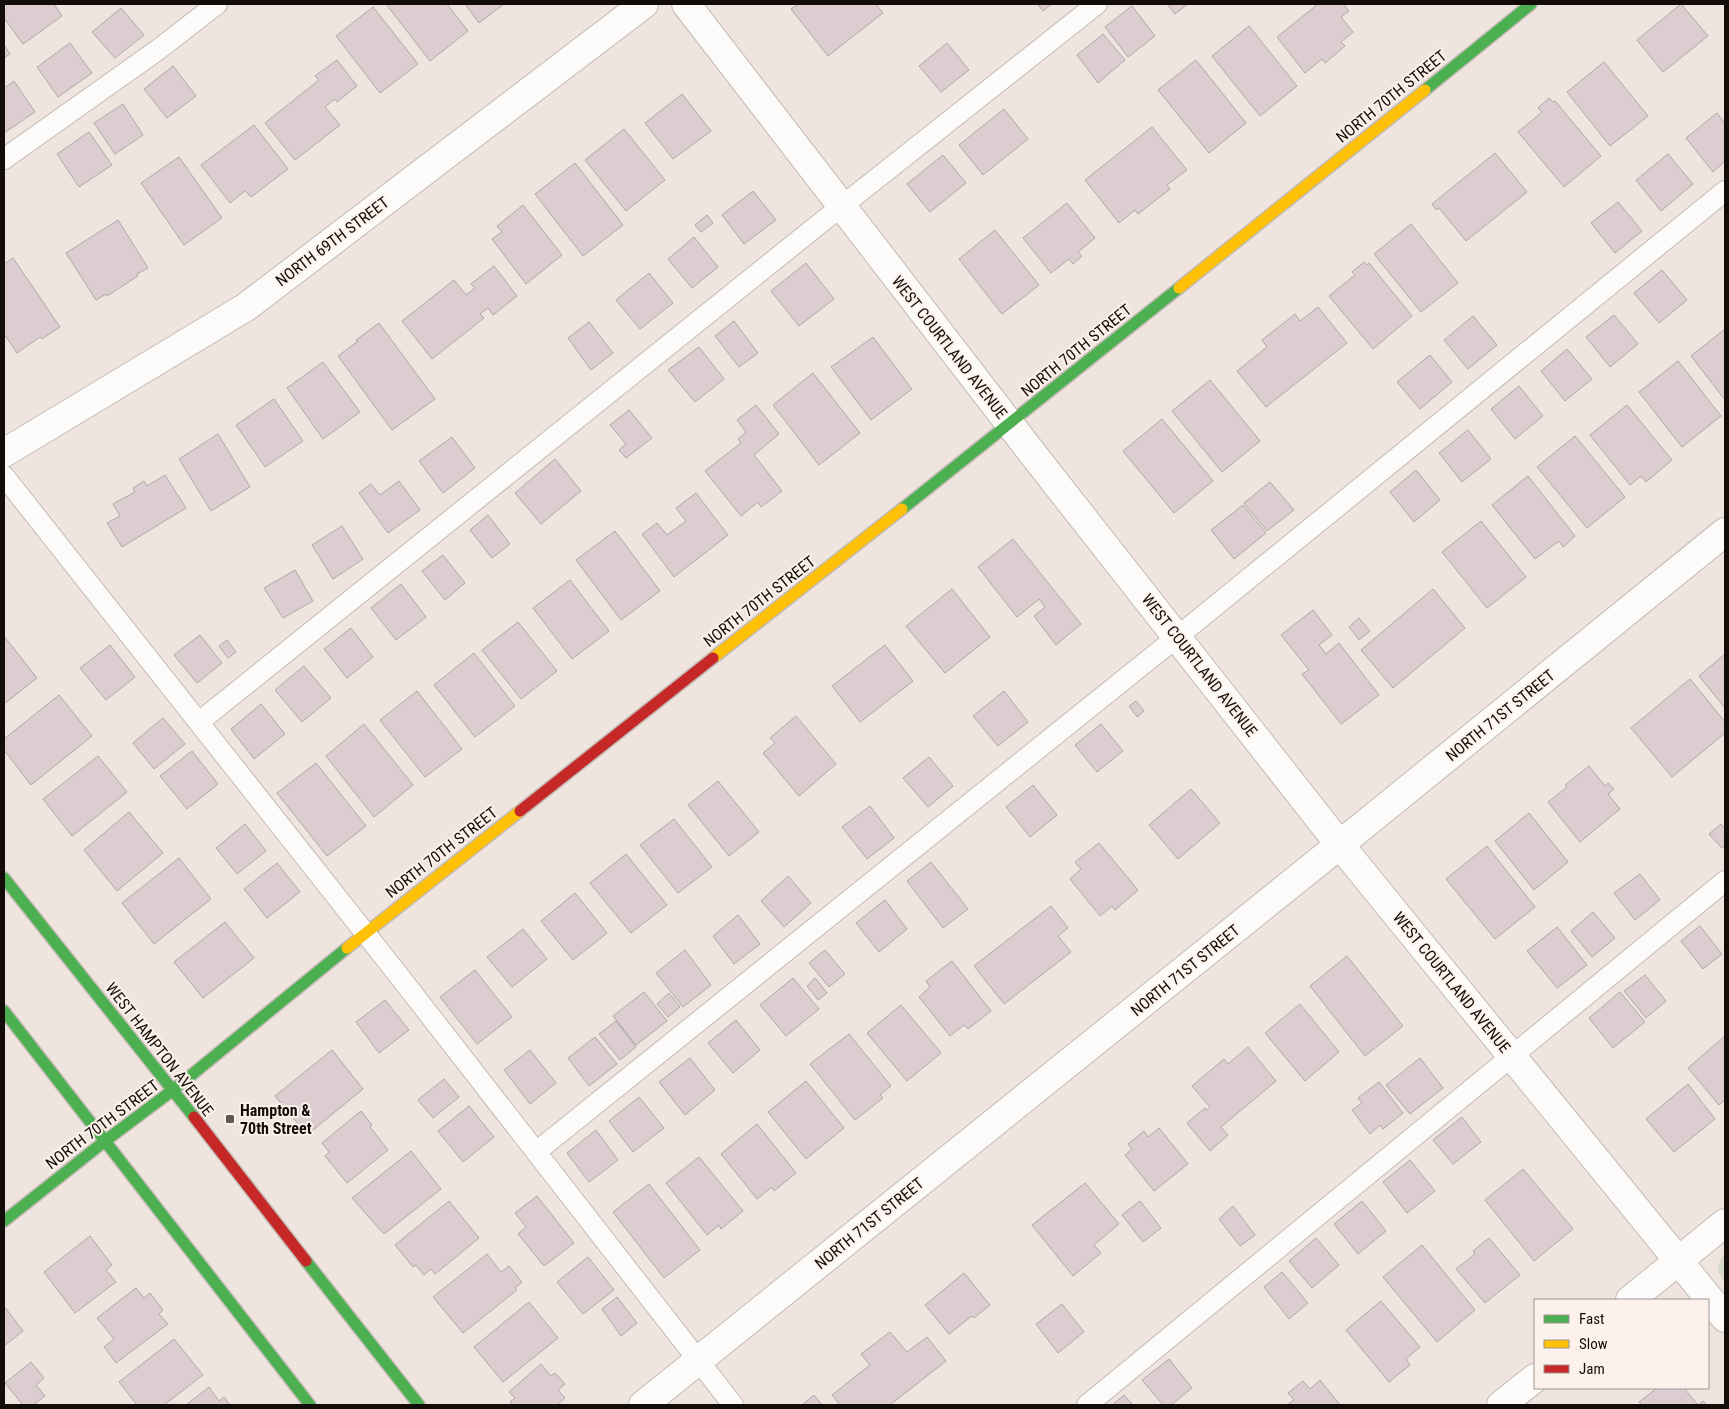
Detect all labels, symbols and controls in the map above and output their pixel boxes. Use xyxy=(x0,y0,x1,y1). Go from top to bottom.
street label: NORTH 70TH STREET xyxy=(1332,46,1450,147)
street label: NORTH 69TH STREET xyxy=(272,193,393,290)
street label: WEST COURTLAND AVENUE xyxy=(888,272,1011,423)
street label: NORTH 70TH STREET xyxy=(1017,300,1135,401)
street label: NORTH 70TH STREET xyxy=(700,552,819,651)
street label: WEST COURTLAND AVENUE xyxy=(1138,590,1261,741)
street label: NORTH 71ST STREET xyxy=(1442,666,1559,765)
street label: NORTH 70TH STREET xyxy=(382,803,501,902)
street label: WEST COURTLAND AVENUE xyxy=(1389,908,1514,1057)
street label: NORTH 71ST STREET xyxy=(1127,921,1244,1020)
street label: WEST HAMPTON AVENUE xyxy=(102,979,218,1120)
street label: NORTH 70TH STREET xyxy=(42,1076,163,1173)
place label: Hampton & 70th Street xyxy=(240,1101,312,1138)
marker: Hampton & 70th Street xyxy=(224,1113,236,1125)
street label: NORTH 71ST STREET xyxy=(811,1174,928,1273)
legend xyxy=(1534,1299,1709,1389)
text: Fast xyxy=(1579,1310,1604,1328)
text: Slow xyxy=(1579,1335,1608,1353)
text: Jam xyxy=(1579,1360,1605,1378)

